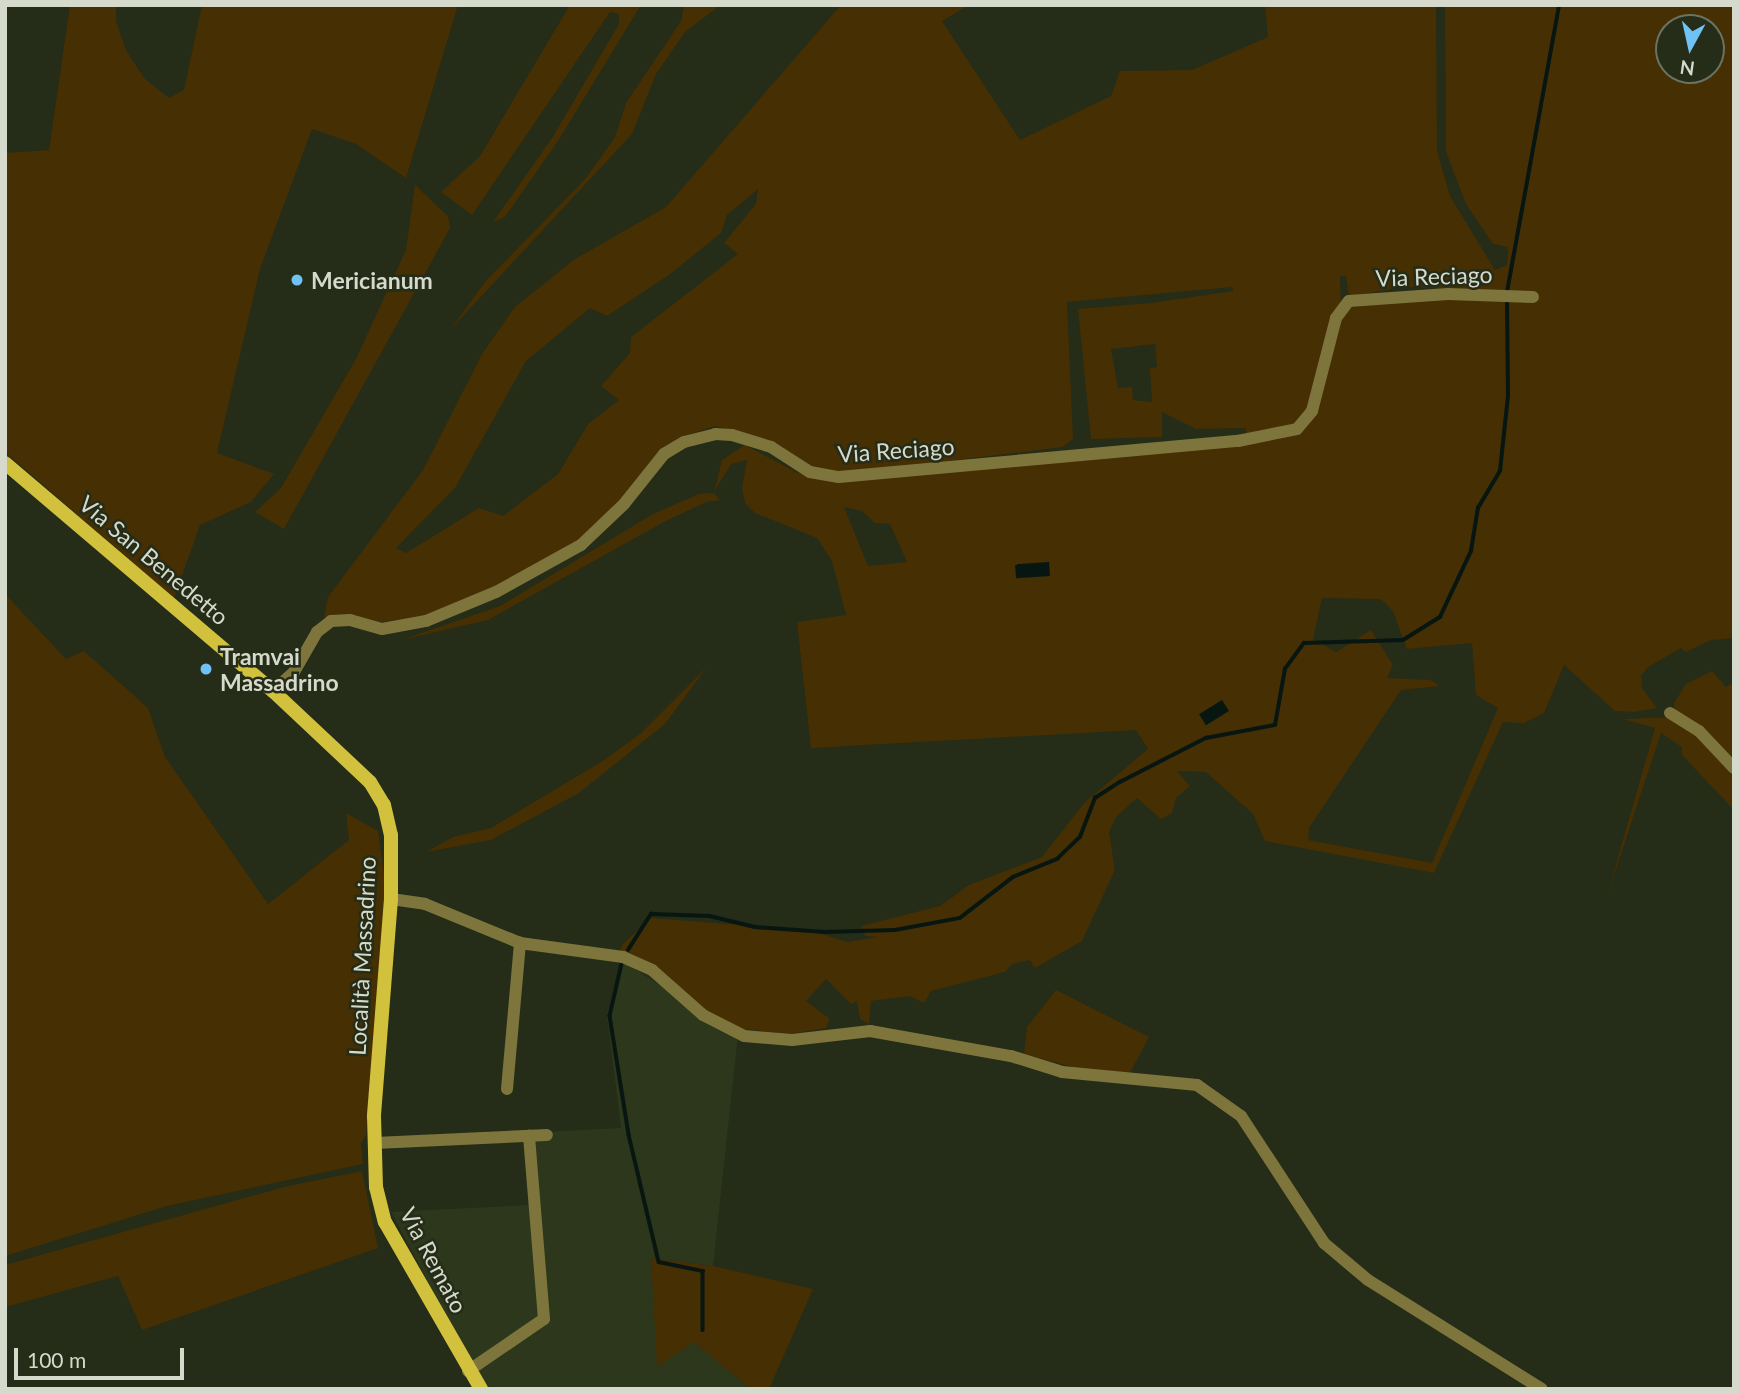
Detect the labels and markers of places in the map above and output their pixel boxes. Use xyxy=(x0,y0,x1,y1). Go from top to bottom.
place label: Mericianum xyxy=(311,266,433,294)
marker: Mericianum xyxy=(289,272,305,288)
place label: Tramvai Massadrino xyxy=(220,642,339,696)
marker: Tramvai Massadrino xyxy=(198,661,214,677)

